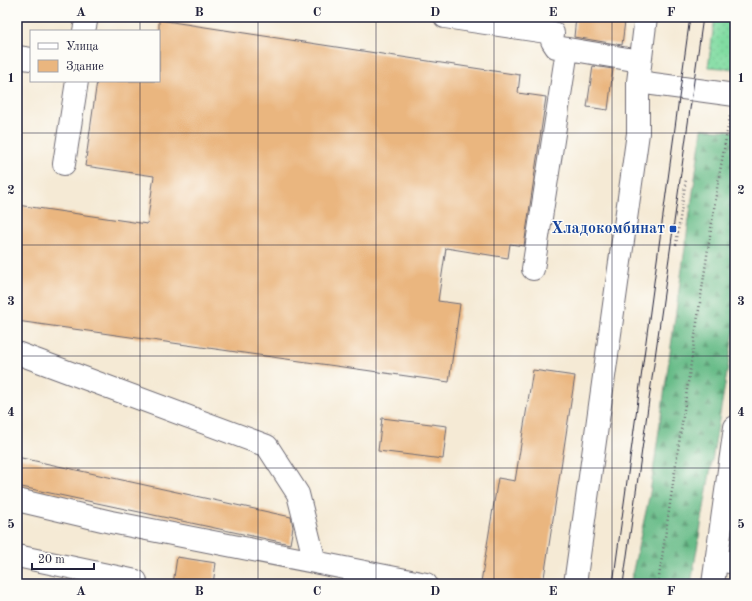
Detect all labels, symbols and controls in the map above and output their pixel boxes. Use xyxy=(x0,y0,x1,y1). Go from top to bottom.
text: A xyxy=(76,6,86,19)
text: B xyxy=(194,6,204,19)
text: C xyxy=(313,6,321,19)
text: D xyxy=(430,6,440,19)
text: E xyxy=(549,6,558,19)
text: F xyxy=(667,6,676,19)
legend xyxy=(30,30,160,82)
text: Улица xyxy=(66,41,99,53)
text: Здание xyxy=(66,61,104,73)
text: 1 xyxy=(7,72,15,85)
text: 1 xyxy=(737,72,745,85)
text: 2 xyxy=(7,184,15,197)
text: 2 xyxy=(737,184,745,197)
place label: Хладокомбинат xyxy=(551,221,665,237)
marker: Хладокомбинат xyxy=(668,224,678,234)
text: 3 xyxy=(7,295,15,308)
text: 3 xyxy=(737,295,745,308)
text: 4 xyxy=(7,406,15,419)
text: 4 xyxy=(737,406,745,419)
text: 5 xyxy=(7,518,15,531)
text: 5 xyxy=(737,518,745,531)
scale bar xyxy=(32,545,94,571)
text: 20 m xyxy=(38,554,65,566)
text: A xyxy=(76,585,86,598)
text: B xyxy=(194,585,204,598)
text: C xyxy=(313,585,321,598)
text: D xyxy=(430,585,440,598)
text: E xyxy=(549,585,558,598)
text: F xyxy=(667,585,676,598)

